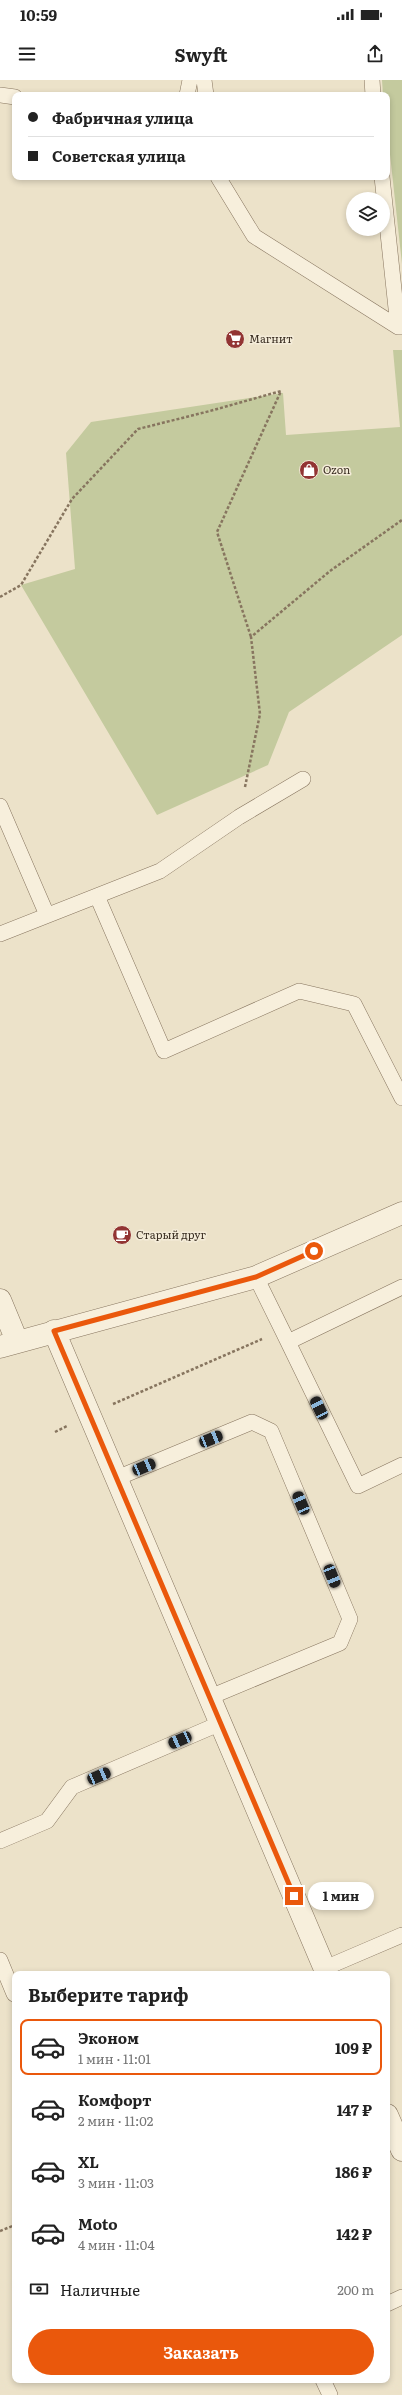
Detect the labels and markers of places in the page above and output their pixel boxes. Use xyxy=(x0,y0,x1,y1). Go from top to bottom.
supermarket icon: Магнит xyxy=(224,328,246,350)
place label: Магнит xyxy=(249,330,293,346)
shop icon: Ozon xyxy=(298,459,320,481)
place label: Ozon xyxy=(323,461,350,477)
cafe icon: Старый друг xyxy=(111,1224,133,1246)
place label: Старый друг xyxy=(136,1226,207,1242)

